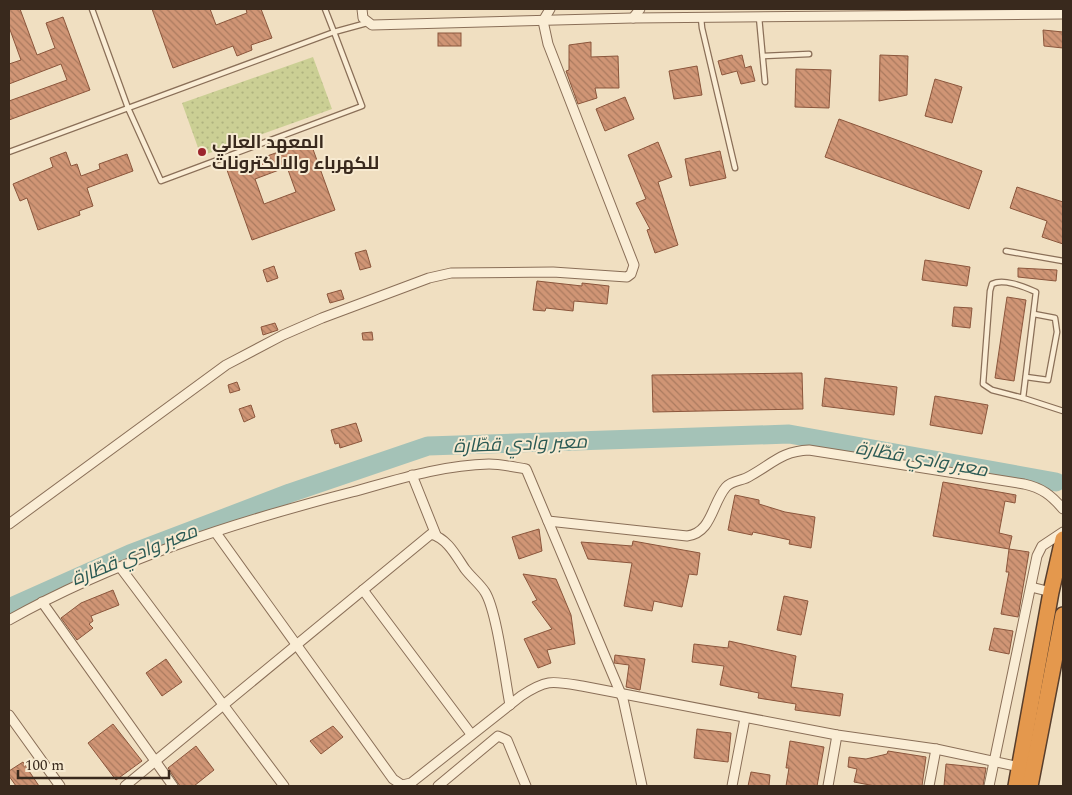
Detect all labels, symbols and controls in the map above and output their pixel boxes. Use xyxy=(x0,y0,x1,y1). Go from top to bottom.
place label: المعهد العالي للكهرباء والالكترونات xyxy=(212,129,379,177)
marker: المعهد العالي للكهرباء والالكترونات xyxy=(196,146,208,158)
water label: معبر وادي قطّارة xyxy=(453,428,588,461)
water label: معبر وادي قطّارة xyxy=(853,434,991,486)
water label: معبر وادي قطّارة xyxy=(67,517,203,594)
scale bar xyxy=(18,748,169,780)
text: 100 m xyxy=(25,754,64,777)

